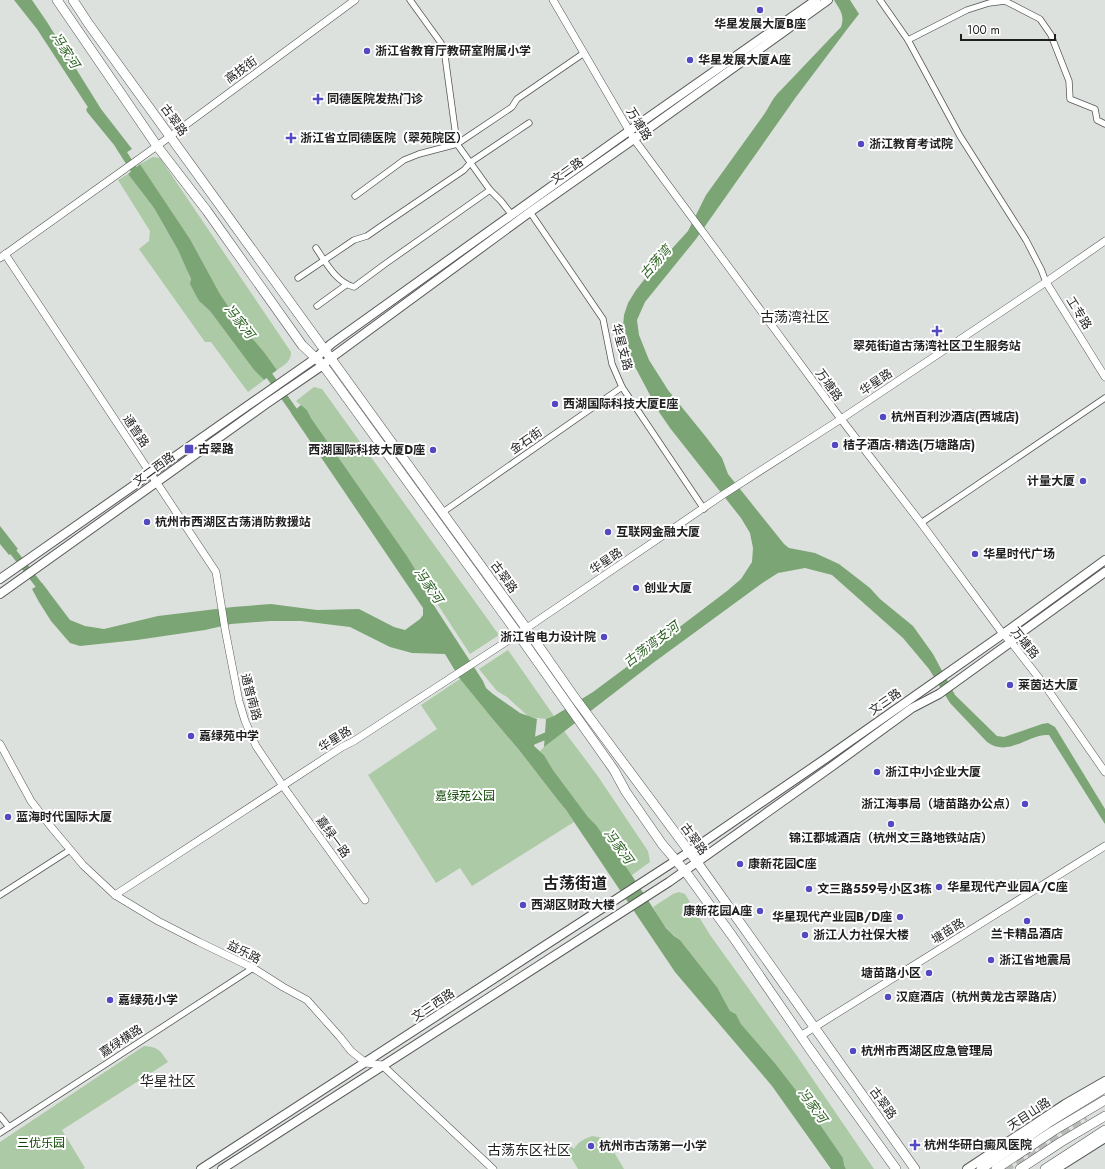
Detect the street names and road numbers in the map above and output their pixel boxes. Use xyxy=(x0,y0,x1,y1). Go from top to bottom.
street label: 高技街 xyxy=(221,52,261,88)
street label: 古翠路 xyxy=(156,100,192,140)
street label: 万塘路 xyxy=(622,104,656,144)
street label: 文二路 xyxy=(547,153,587,189)
street label: 工专路 xyxy=(1062,293,1096,333)
street label: 华星支路 xyxy=(607,321,637,373)
street label: 华星路 xyxy=(856,364,896,400)
street label: 万塘路 xyxy=(811,365,847,405)
street label: 通普路 xyxy=(118,411,154,451)
street label: 金石街 xyxy=(506,423,546,459)
street label: 文二西路 xyxy=(129,448,179,490)
street label: 华星路 xyxy=(586,543,626,579)
street label: 古翠路 xyxy=(486,557,522,597)
street label: 万塘路 xyxy=(1007,623,1043,663)
street label: 通普南路 xyxy=(236,671,266,723)
street label: 文三路 xyxy=(865,684,905,720)
street label: 华星路 xyxy=(315,722,355,756)
street label: 嘉绿一路 xyxy=(312,812,354,862)
street label: 古翠路 xyxy=(676,819,712,859)
street label: 塘苗路 xyxy=(928,914,968,948)
street label: 益乐路 xyxy=(224,936,264,968)
street label: 文三西路 xyxy=(408,984,458,1026)
street label: 嘉绿横路 xyxy=(96,1020,146,1062)
street label: 古翠路 xyxy=(865,1083,901,1123)
street label: 天目山路 xyxy=(1004,1093,1054,1135)

